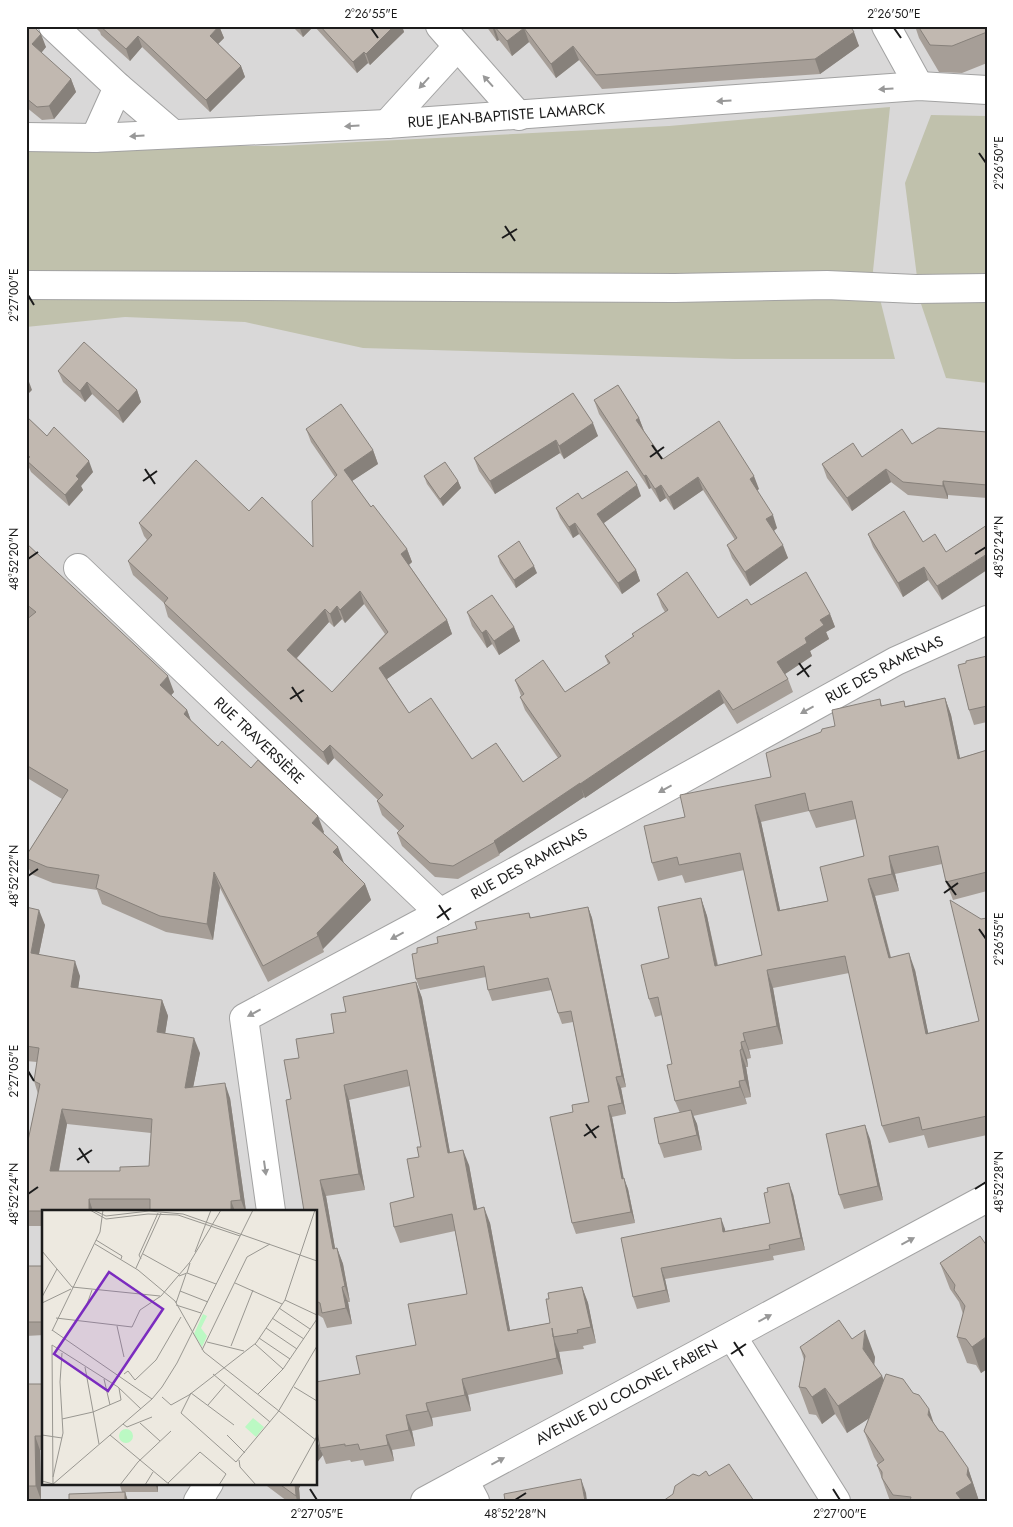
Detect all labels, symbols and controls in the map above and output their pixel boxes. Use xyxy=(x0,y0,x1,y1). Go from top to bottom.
text: 2°26'55"E xyxy=(344,5,398,23)
text: 2°26'50"E xyxy=(867,5,921,23)
one-way arrow xyxy=(419,76,430,89)
one-way arrow xyxy=(482,76,494,88)
one-way arrow xyxy=(877,85,893,93)
street label: RUE JEAN-BAPTISTE LAMARCK xyxy=(407,97,606,134)
one-way arrow xyxy=(715,97,731,105)
one-way arrow xyxy=(344,122,360,130)
one-way arrow xyxy=(129,132,145,140)
text: 2°26'50"E xyxy=(990,136,1008,190)
text: 2°27'00"E xyxy=(5,268,23,322)
text: 48°52'24"N xyxy=(990,516,1008,578)
text: 48°52'20"N xyxy=(5,528,23,590)
street label: RUE DES RAMENAS xyxy=(821,630,947,709)
street label: RUE TRAVERSIÈRE xyxy=(209,692,309,789)
one-way arrow xyxy=(801,706,814,715)
one-way arrow xyxy=(658,784,671,793)
street label: RUE DES RAMENAS xyxy=(467,823,591,905)
text: 48°52'22"N xyxy=(5,845,23,907)
text: 2°26'55"E xyxy=(990,912,1008,966)
one-way arrow xyxy=(389,932,404,940)
one-way arrow xyxy=(247,1008,260,1017)
text: 2°27'05"E xyxy=(5,1045,23,1097)
text: 48°52'28"N xyxy=(990,1151,1008,1213)
one-way arrow xyxy=(262,1160,270,1176)
text: 48°52'24"N xyxy=(5,1163,23,1225)
inset map xyxy=(42,1210,318,1484)
one-way arrow xyxy=(901,1237,915,1245)
one-way arrow xyxy=(758,1314,772,1322)
street label: AVENUE DU COLONEL FABIEN xyxy=(531,1334,722,1450)
one-way arrow xyxy=(491,1457,506,1465)
text: 2°27'05"E xyxy=(291,1505,343,1523)
text: 48°52'28"N xyxy=(484,1505,546,1523)
text: 2°27'00"E xyxy=(813,1505,867,1523)

